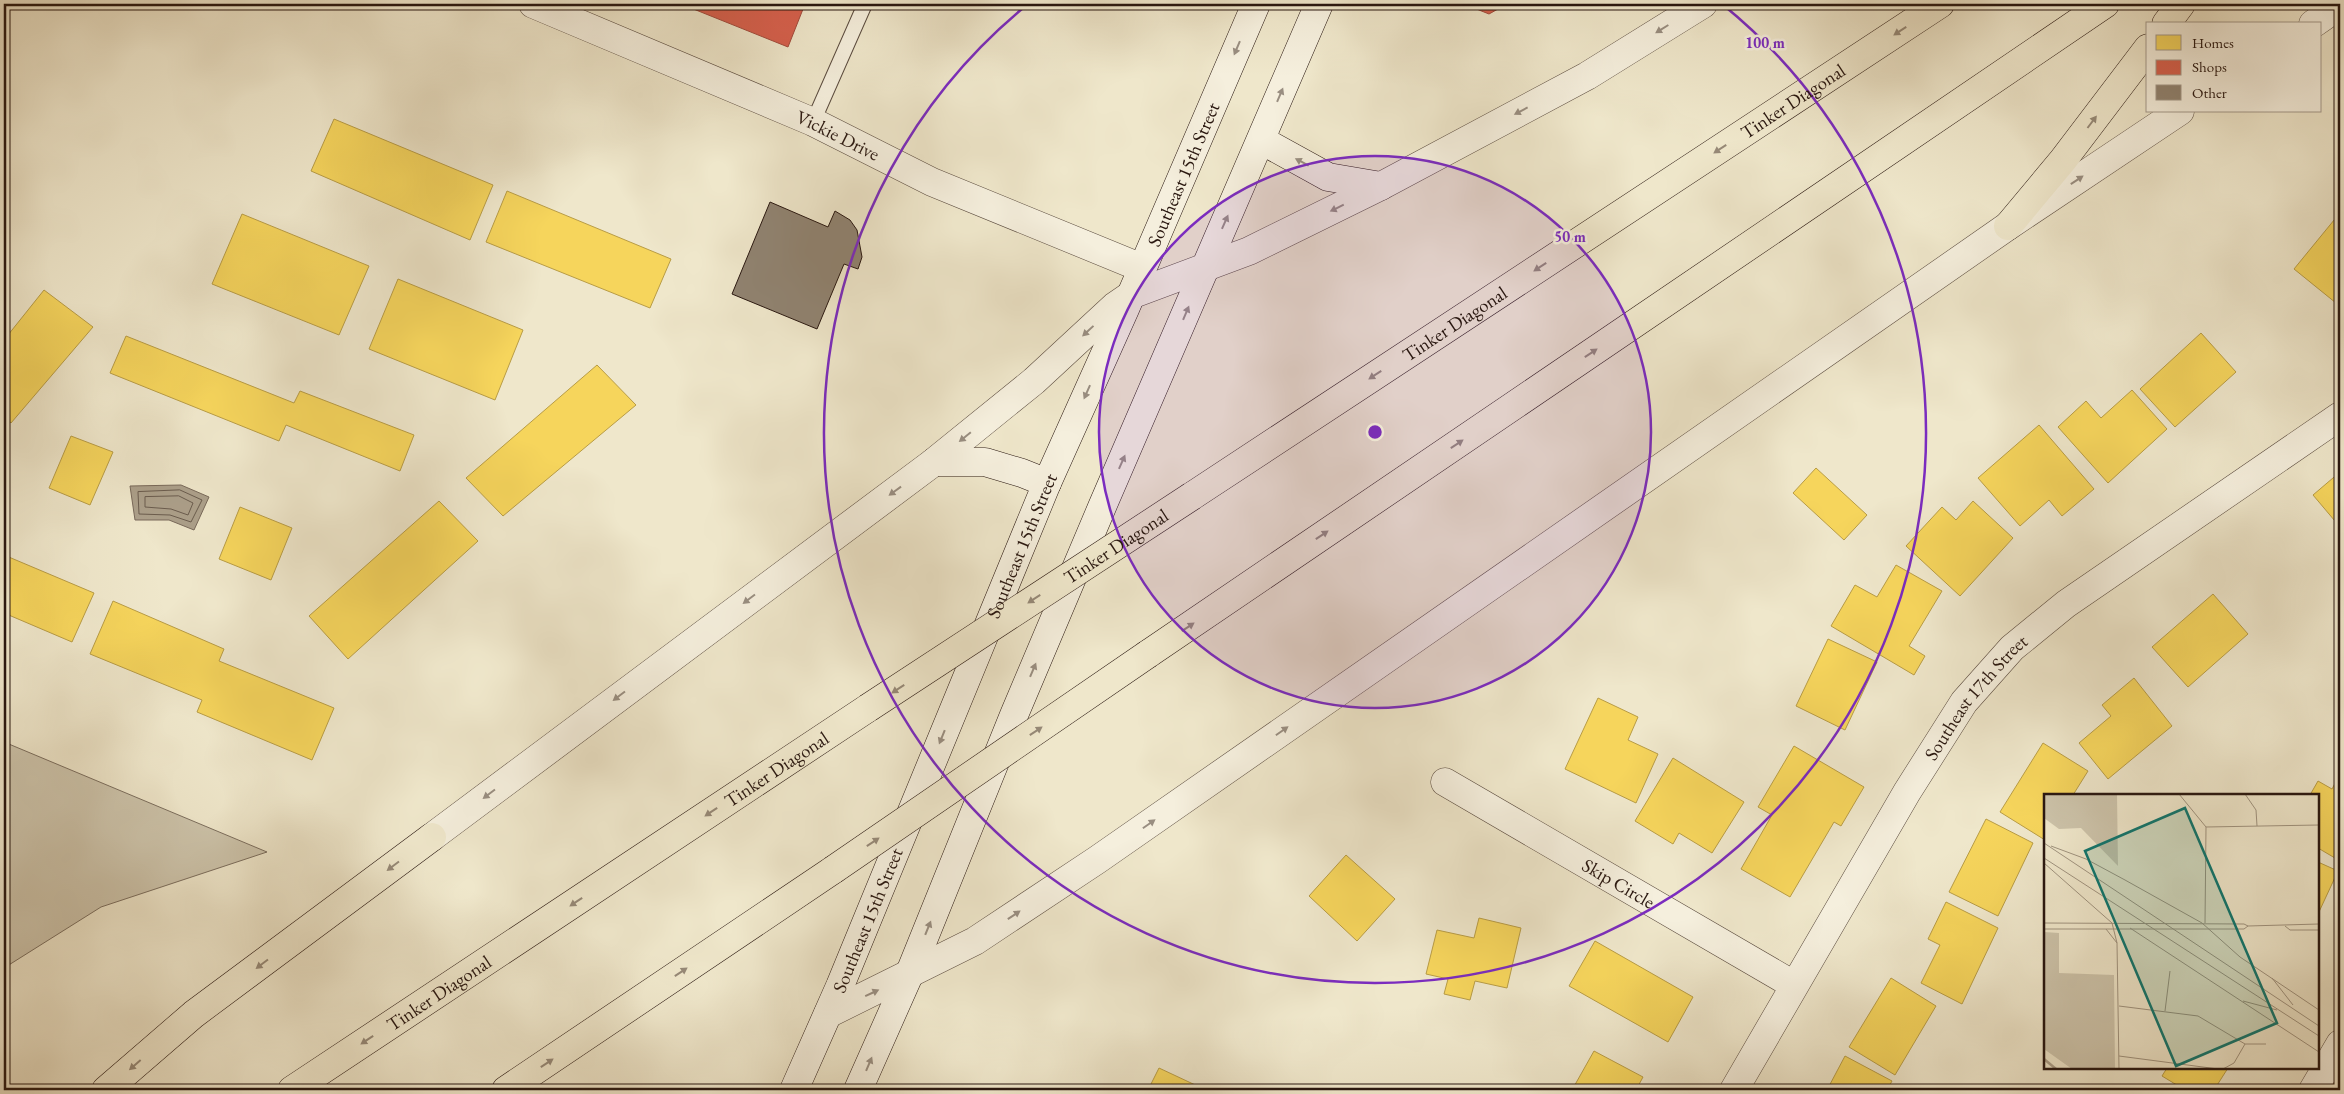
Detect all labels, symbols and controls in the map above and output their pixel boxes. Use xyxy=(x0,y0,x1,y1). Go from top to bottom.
legend xyxy=(2146,22,2322,112)
one-way arrow xyxy=(1655,25,1668,34)
one-way arrow xyxy=(1893,26,1906,35)
text: 100 m xyxy=(1745,33,1785,52)
text: Homes xyxy=(2192,33,2234,52)
one-way arrow xyxy=(1233,40,1240,55)
text: Shops xyxy=(2192,57,2227,76)
street label: Tinker Diagonal xyxy=(1736,58,1851,145)
text: Other xyxy=(2192,83,2227,102)
one-way arrow xyxy=(1276,88,1284,102)
street label: Southeast 15th Street xyxy=(1141,98,1225,250)
street label: Vickie Drive xyxy=(792,104,884,167)
one-way arrow xyxy=(1514,107,1528,115)
one-way arrow xyxy=(2087,115,2097,129)
one-way arrow xyxy=(1713,144,1727,153)
one-way arrow xyxy=(1294,158,1309,166)
one-way arrow xyxy=(2071,175,2084,184)
one-way arrow xyxy=(1330,204,1344,212)
one-way arrow xyxy=(1222,215,1230,229)
text: 50 m xyxy=(1554,227,1586,246)
one-way arrow xyxy=(1534,262,1547,271)
street label: Tinker Diagonal xyxy=(1397,280,1512,367)
one-way arrow xyxy=(1183,306,1191,320)
one-way arrow xyxy=(1082,325,1094,337)
one-way arrow xyxy=(1584,348,1598,358)
one-way arrow xyxy=(1368,370,1382,380)
one-way arrow xyxy=(1082,385,1090,399)
centre of rings xyxy=(1366,423,1384,441)
one-way arrow xyxy=(959,431,972,442)
one-way arrow xyxy=(1450,439,1463,449)
one-way arrow xyxy=(1118,455,1126,469)
street label: Southeast 15th Street xyxy=(981,469,1063,622)
one-way arrow xyxy=(888,486,902,496)
street label: Tinker Diagonal xyxy=(1059,503,1174,590)
one-way arrow xyxy=(1316,531,1329,540)
one-way arrow xyxy=(742,594,756,604)
one-way arrow xyxy=(1027,595,1041,604)
one-way arrow xyxy=(1181,622,1195,632)
street label: Southeast 17th Street xyxy=(1918,629,2033,765)
one-way arrow xyxy=(1030,663,1038,677)
one-way arrow xyxy=(891,684,905,693)
one-way arrow xyxy=(613,691,626,702)
street label: Tinker Diagonal xyxy=(719,725,834,813)
one-way arrow xyxy=(1029,726,1043,735)
one-way arrow xyxy=(1275,726,1289,736)
one-way arrow xyxy=(938,730,946,744)
one-way arrow xyxy=(482,789,496,799)
inset map xyxy=(2044,794,2319,1069)
one-way arrow xyxy=(704,807,718,817)
one-way arrow xyxy=(1142,819,1156,829)
one-way arrow xyxy=(866,837,880,847)
street label: Southeast 15th Street xyxy=(827,844,909,997)
street label: Skip Circle xyxy=(1577,852,1660,914)
one-way arrow xyxy=(386,861,399,871)
one-way arrow xyxy=(569,897,582,907)
one-way arrow xyxy=(1007,910,1021,920)
one-way arrow xyxy=(924,920,932,935)
street label: Tinker Diagonal xyxy=(382,949,496,1037)
one-way arrow xyxy=(256,958,269,969)
one-way arrow xyxy=(675,967,688,977)
one-way arrow xyxy=(865,988,879,996)
one-way arrow xyxy=(361,1035,374,1045)
one-way arrow xyxy=(866,1057,874,1071)
one-way arrow xyxy=(540,1058,553,1068)
one-way arrow xyxy=(130,1059,142,1071)

